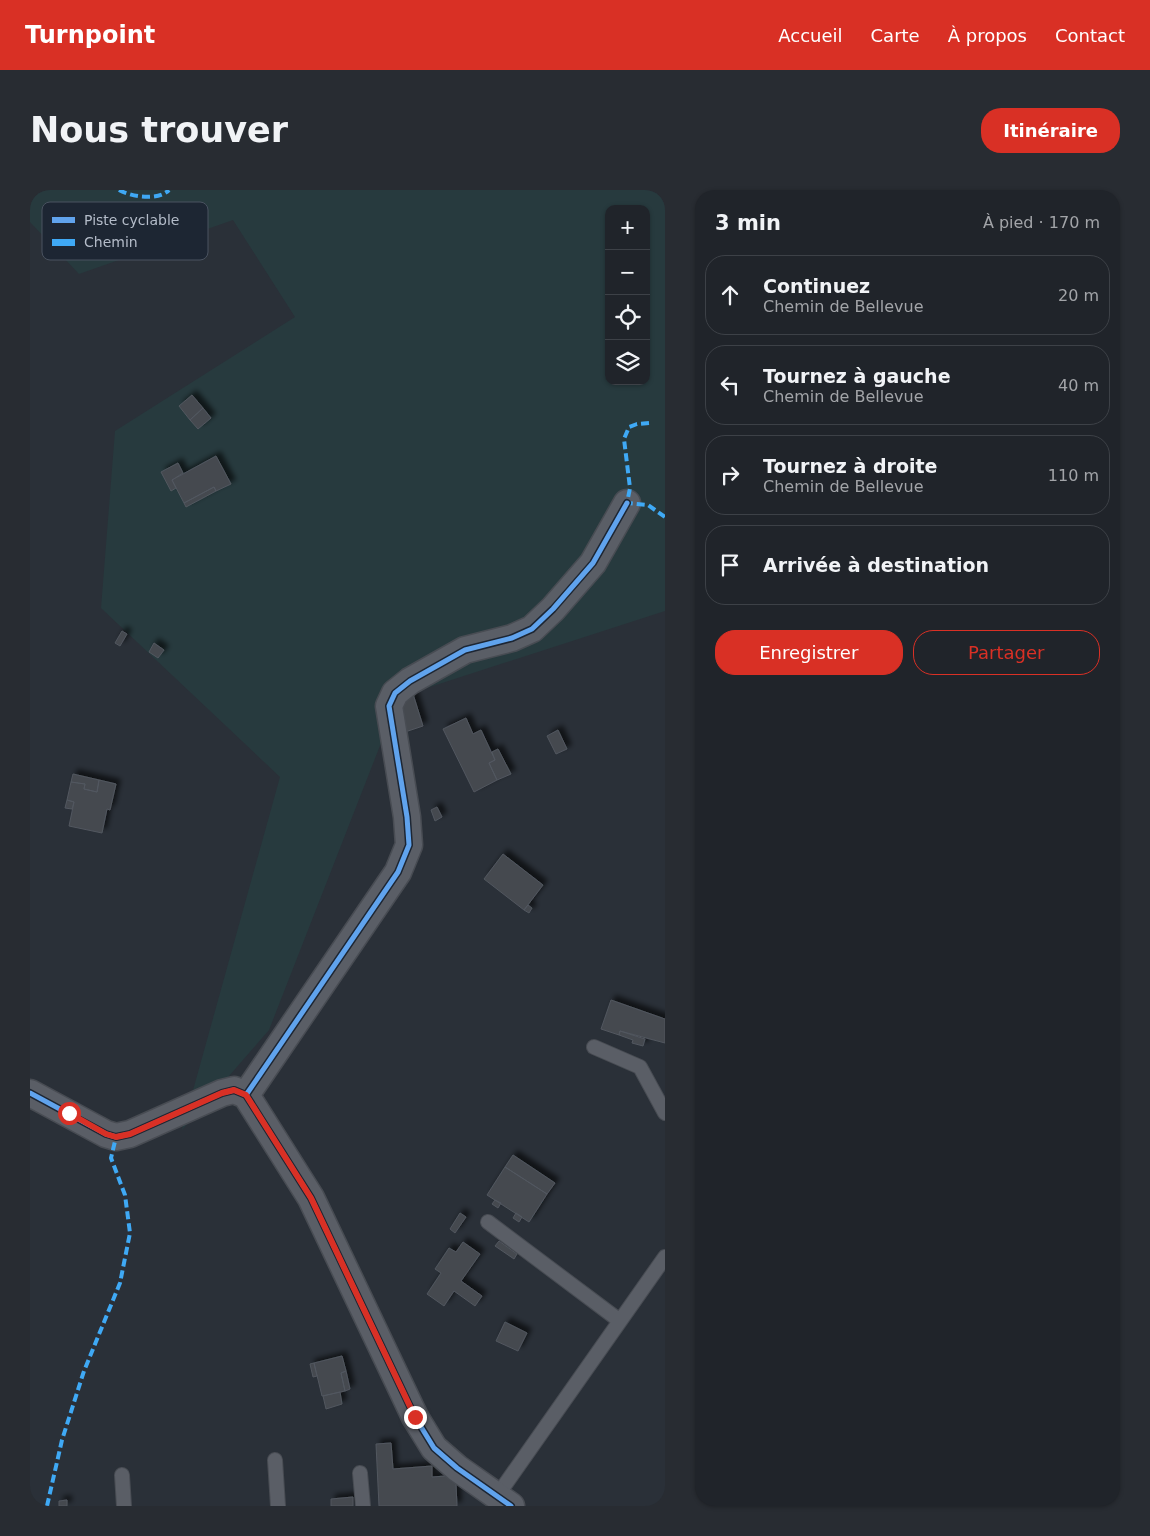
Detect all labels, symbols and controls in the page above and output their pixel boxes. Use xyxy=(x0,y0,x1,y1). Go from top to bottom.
text: Turnpoint xyxy=(25,21,155,49)
text: Accueil xyxy=(778,25,843,46)
text: Carte xyxy=(871,25,920,46)
text: À propos xyxy=(948,25,1027,46)
text: Contact xyxy=(1055,25,1125,46)
button: Itinéraire xyxy=(981,108,1120,153)
text: Nous trouver xyxy=(30,110,288,150)
legend xyxy=(42,202,208,260)
map controls xyxy=(605,205,650,385)
button: + xyxy=(605,205,650,250)
text: 3 min xyxy=(715,211,781,235)
text: Piste cyclable xyxy=(84,212,179,228)
text: À pied · 170 m xyxy=(983,213,1100,232)
text: Chemin xyxy=(84,234,138,250)
button: − xyxy=(605,250,650,295)
text: Continuez xyxy=(763,275,870,297)
icon: ahead xyxy=(716,281,744,309)
text: 20 m xyxy=(1058,286,1099,305)
button: locate xyxy=(605,295,650,340)
text: Chemin de Bellevue xyxy=(763,297,924,316)
button: layers xyxy=(605,340,650,385)
text: Tournez à gauche xyxy=(763,365,951,387)
icon: left xyxy=(716,371,744,399)
text: 40 m xyxy=(1058,376,1099,395)
text: Chemin de Bellevue xyxy=(763,387,924,406)
text: Tournez à droite xyxy=(763,455,937,477)
icon: right xyxy=(716,461,744,489)
text: 110 m xyxy=(1048,466,1099,485)
text: Chemin de Bellevue xyxy=(763,477,924,496)
icon: arrive xyxy=(716,551,744,579)
text: Arrivée à destination xyxy=(763,554,989,576)
button: Enregistrer xyxy=(715,630,903,675)
button: Partager xyxy=(913,630,1100,675)
route start xyxy=(58,1102,81,1125)
route end xyxy=(404,1406,427,1429)

